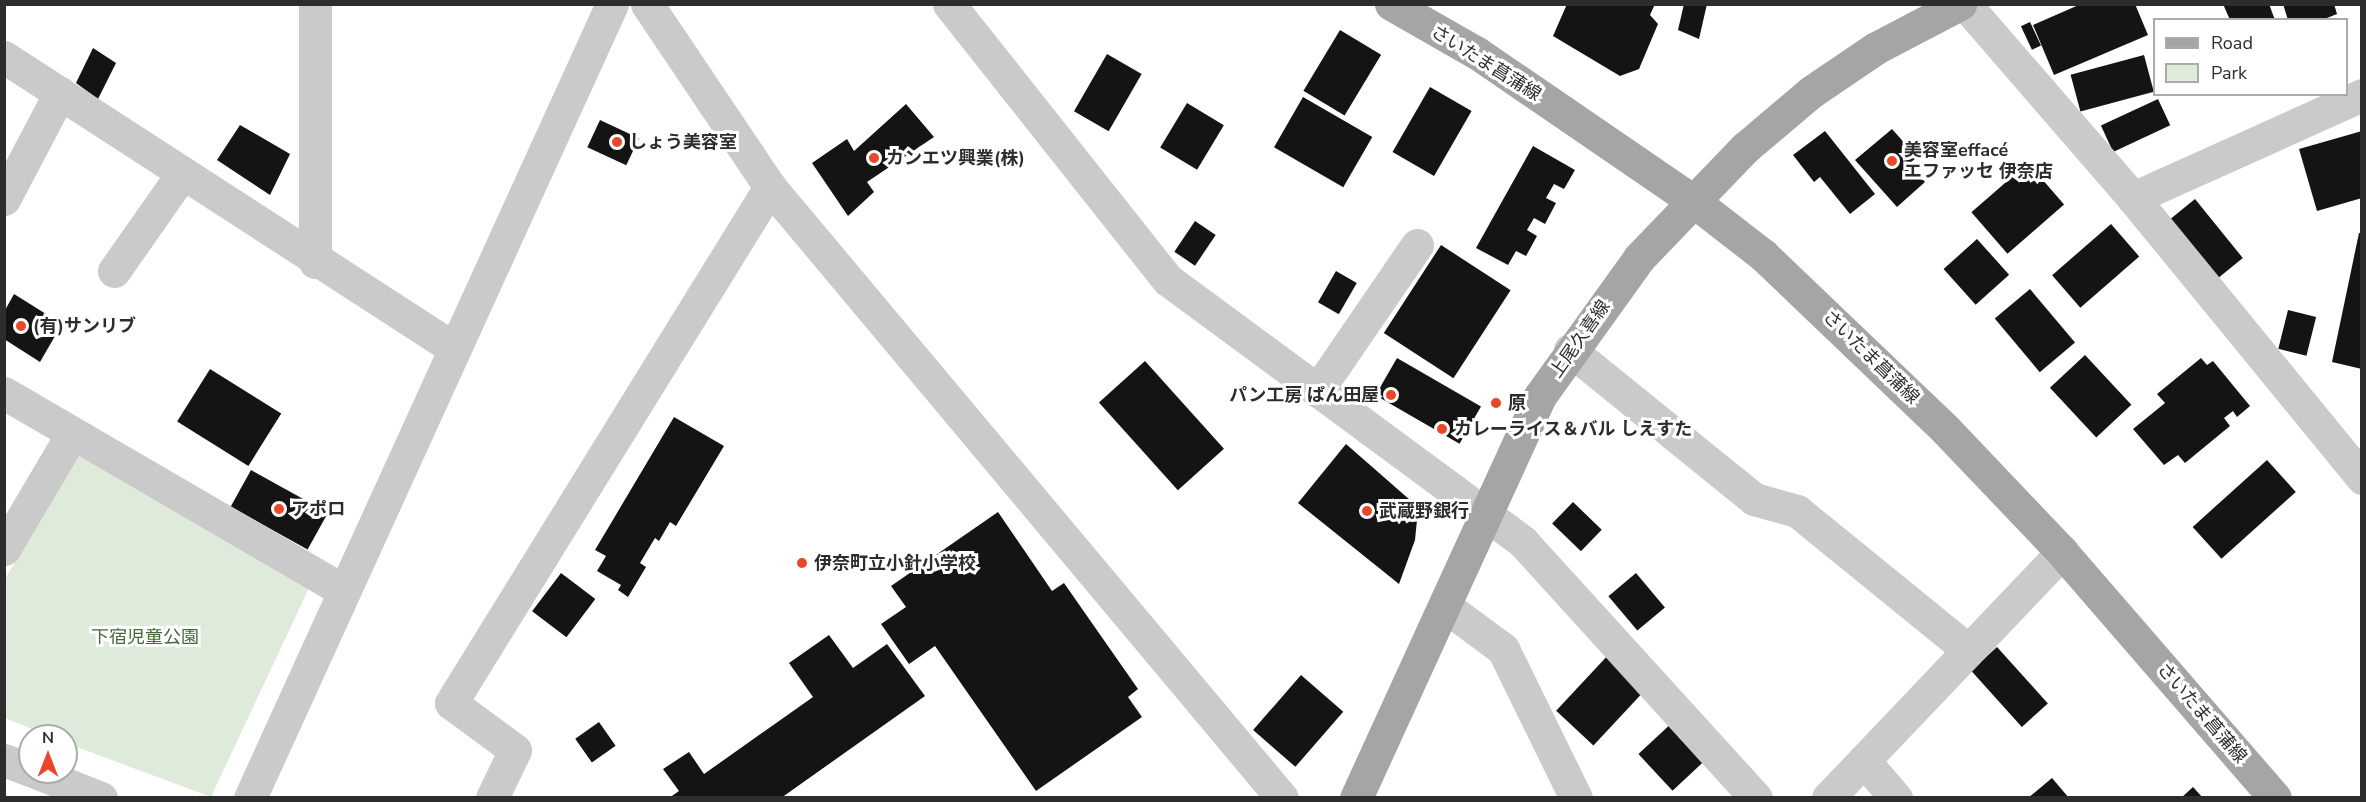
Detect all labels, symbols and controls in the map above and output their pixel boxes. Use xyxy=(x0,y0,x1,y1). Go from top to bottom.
legend xyxy=(2153,18,2348,96)
street label: さいたま菖蒲線 xyxy=(1427,20,1545,106)
text: Road xyxy=(2211,31,2253,55)
text: Park xyxy=(2211,61,2247,85)
place label: しょう美容室 xyxy=(629,131,737,153)
marker: しょう美容室 xyxy=(610,135,624,149)
place label: 美容室effacé エファッセ 伊奈店 xyxy=(1904,140,2053,182)
place label: カンエツ興業(株) xyxy=(886,147,1025,169)
marker: カンエツ興業(株) xyxy=(867,151,881,165)
marker: 美容室effacé エファッセ 伊奈店 xyxy=(1885,154,1899,168)
street label: 上尾久喜線 xyxy=(1545,296,1615,382)
street label: さいたま菖蒲線 xyxy=(1818,305,1924,409)
place label: (有)サンリブ xyxy=(33,315,136,337)
marker: (有)サンリブ xyxy=(14,319,28,333)
place label: パン工房 ぱん田屋 xyxy=(1230,384,1379,406)
marker: パン工房 ぱん田屋 xyxy=(1384,388,1398,402)
place label: 原 xyxy=(1508,392,1526,414)
marker: 原 xyxy=(1489,396,1503,410)
place label: カレーライス＆バル しえすた xyxy=(1454,418,1693,440)
marker: カレーライス＆バル しえすた xyxy=(1435,422,1449,436)
place label: アポロ xyxy=(291,498,345,520)
place label: 武蔵野銀行 xyxy=(1379,500,1469,522)
marker: アポロ xyxy=(272,502,286,516)
marker: 武蔵野銀行 xyxy=(1360,504,1374,518)
place label: 伊奈町立小針小学校 xyxy=(814,552,976,574)
marker: 伊奈町立小針小学校 xyxy=(795,556,809,570)
park label: 下宿児童公園 xyxy=(91,626,199,648)
street label: さいたま菖蒲線 xyxy=(2153,658,2251,768)
north arrow xyxy=(18,724,78,784)
text: N xyxy=(42,727,54,749)

